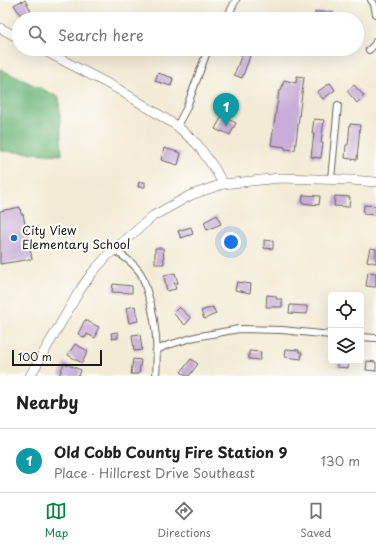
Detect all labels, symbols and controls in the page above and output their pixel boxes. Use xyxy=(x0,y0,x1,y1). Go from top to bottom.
search box xyxy=(12,12,364,56)
icon: search xyxy=(26,23,48,45)
text: Search here xyxy=(58,23,144,46)
pin: 1 xyxy=(213,93,239,126)
place label: City View Elementary School xyxy=(22,221,130,253)
your location xyxy=(221,232,241,252)
marker: City View Elementary School xyxy=(9,233,19,243)
map controls xyxy=(328,292,364,364)
button: locate xyxy=(328,292,364,328)
button: layers xyxy=(328,328,364,364)
scale bar xyxy=(12,348,102,367)
text: 100 m xyxy=(18,348,52,365)
text: Nearby xyxy=(16,389,78,415)
text: Old Cobb County Fire Station 9 xyxy=(54,440,287,463)
text: 1 xyxy=(26,451,32,470)
text: 130 m xyxy=(321,451,360,470)
text: Place · Hillcrest Drive Southeast xyxy=(54,463,255,482)
tab: Map xyxy=(45,500,68,541)
tab: Directions xyxy=(157,500,211,541)
tab: Saved xyxy=(300,500,331,541)

